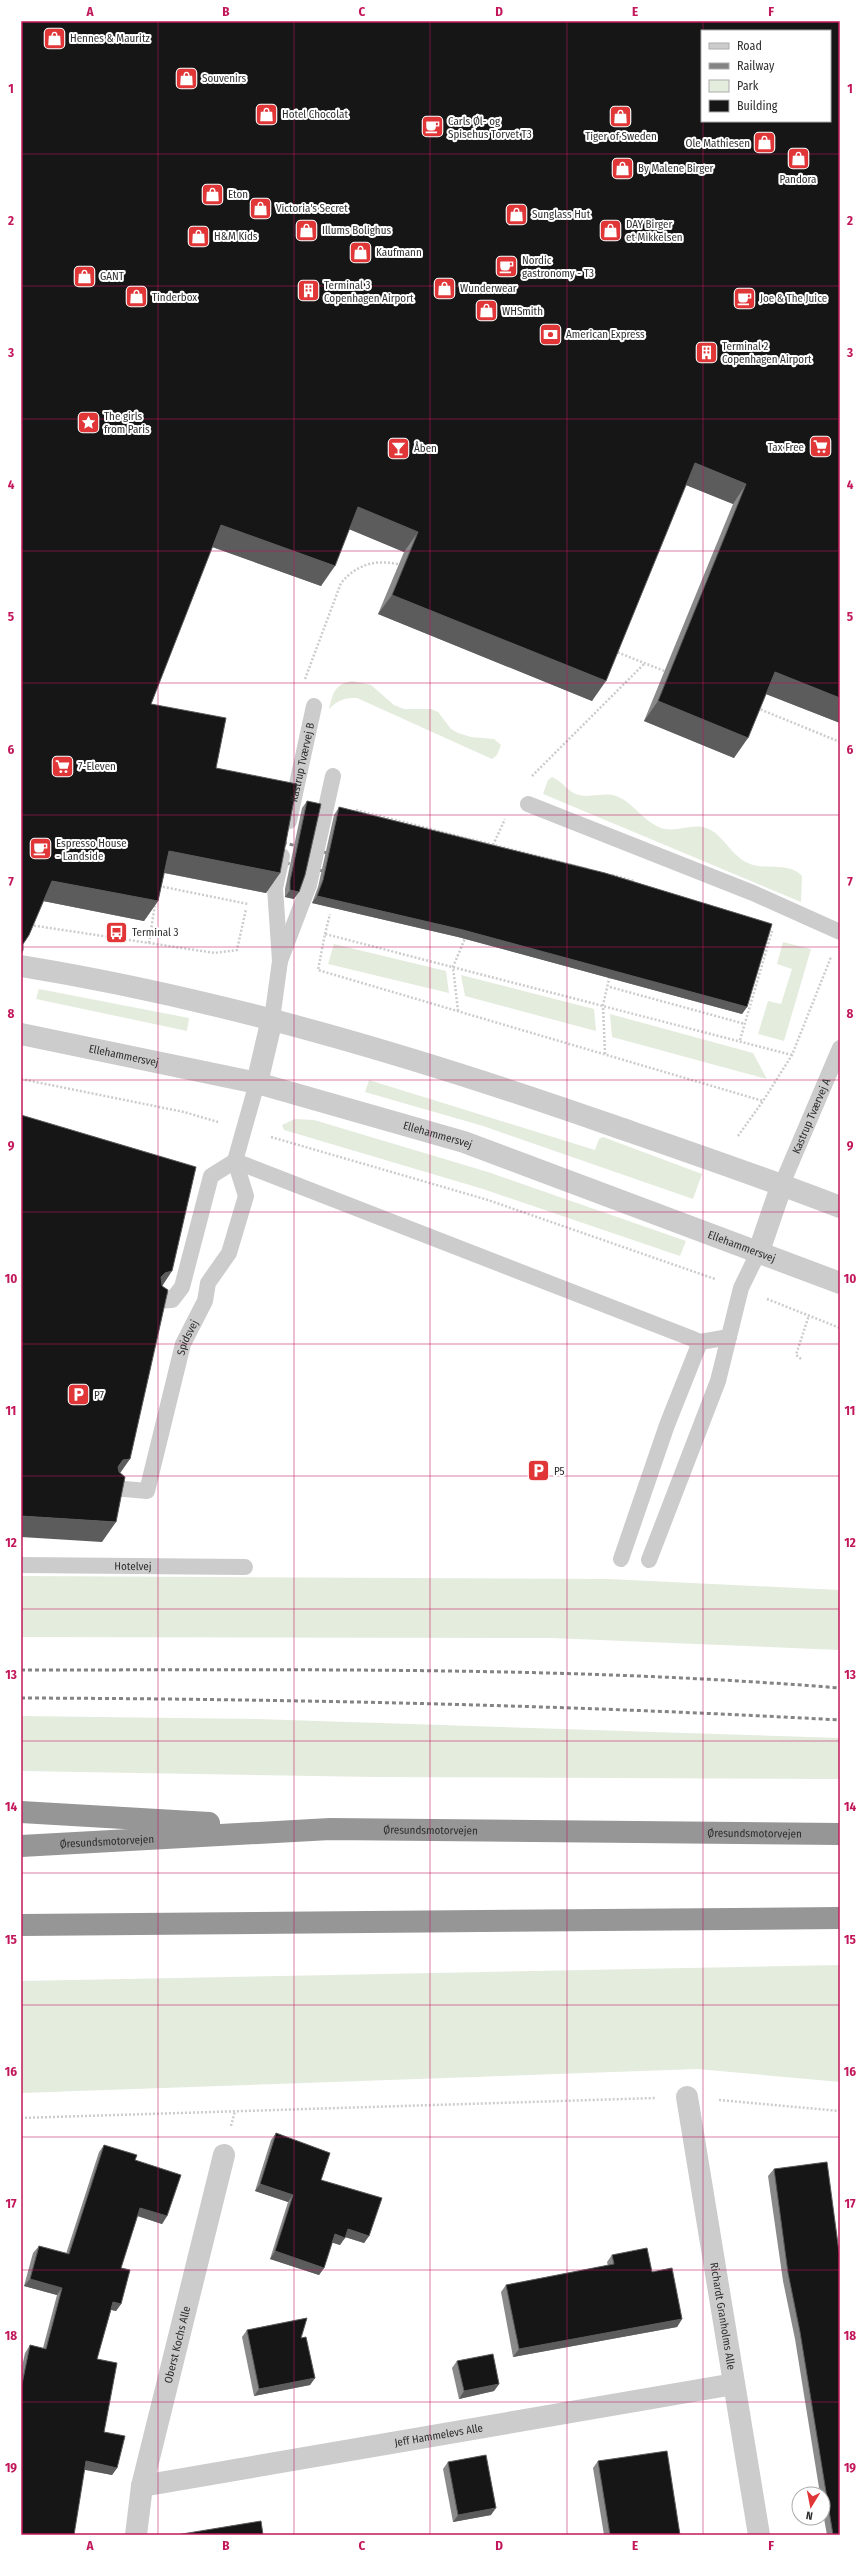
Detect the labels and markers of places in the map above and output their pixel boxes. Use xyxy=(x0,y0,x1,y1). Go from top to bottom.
shop icon: Hennes & Mauritz xyxy=(42,25,68,51)
place label: Hennes & Mauritz xyxy=(70,32,150,45)
shop icon: Souvenirs xyxy=(174,65,200,91)
place label: Souvenirs xyxy=(202,72,247,85)
shop icon: Hotel Chocolat xyxy=(253,101,279,127)
shop icon: Tiger of Sweden xyxy=(608,103,634,129)
place label: Hotel Chocolat xyxy=(282,108,348,121)
cafe icon: Carls Øl- og Spisehus Torvet T3 xyxy=(420,114,446,140)
place label: Carls Øl- og Spisehus Torvet T3 xyxy=(448,115,532,141)
place label: Tiger of Sweden xyxy=(585,130,657,143)
shop icon: Ole Mathiesen xyxy=(752,130,778,156)
place label: Ole Mathiesen xyxy=(685,137,750,150)
shop icon: Pandora xyxy=(785,146,811,172)
shop icon: By Malene Birger xyxy=(609,155,635,181)
place label: By Malene Birger xyxy=(638,162,714,175)
place label: Pandora xyxy=(780,173,816,186)
shop icon: Eton xyxy=(199,181,225,207)
place label: Eton xyxy=(228,188,248,201)
shop icon: Victoria's Secret xyxy=(248,195,274,221)
shop icon: Sunglass Hut xyxy=(504,201,530,227)
place label: Victoria's Secret xyxy=(276,202,348,215)
place label: Sunglass Hut xyxy=(532,208,591,221)
shop icon: Illums Bolighus xyxy=(294,217,320,243)
shop icon: DAY Birger et Mikkelsen xyxy=(598,217,624,243)
place label: DAY Birger et Mikkelsen xyxy=(626,218,683,244)
shop icon: H&M Kids xyxy=(185,223,211,249)
place label: Illums Bolighus xyxy=(322,224,391,237)
place label: H&M Kids xyxy=(214,230,258,243)
shop icon: Kaufmann xyxy=(348,239,374,265)
place label: Kaufmann xyxy=(376,246,422,259)
cafe icon: Nordic gastronomy - T3 xyxy=(493,253,519,279)
place label: Nordic gastronomy - T3 xyxy=(522,254,594,280)
shop icon: GANT xyxy=(72,263,98,289)
place label: GANT xyxy=(100,270,125,283)
shop icon: Wunderwear xyxy=(432,275,458,301)
building icon: Terminal 3 Copenhagen Airport xyxy=(296,278,322,304)
place label: Terminal 3 Copenhagen Airport xyxy=(324,279,414,305)
place label: Wunderwear xyxy=(460,282,517,295)
shop icon: Tinderbox xyxy=(124,284,150,310)
cafe icon: Joe & The Juice xyxy=(731,285,757,311)
place label: Tinderbox xyxy=(152,291,197,304)
place label: Joe & The Juice xyxy=(760,292,827,305)
shop icon: WHSmith xyxy=(473,298,499,324)
place label: WHSmith xyxy=(502,305,543,318)
bank icon: American Express xyxy=(538,321,564,347)
place label: American Express xyxy=(566,328,645,341)
building icon: Terminal 2 Copenhagen Airport xyxy=(693,339,719,365)
place label: Terminal 2 Copenhagen Airport xyxy=(722,340,812,366)
place icon: The girls from Paris xyxy=(75,409,101,435)
place label: The girls from Paris xyxy=(104,410,150,436)
supermarket icon: Tax Free xyxy=(807,434,833,460)
bar icon: Åben xyxy=(386,435,412,461)
place label: Åben xyxy=(414,441,437,455)
place label: Tax Free xyxy=(768,441,804,454)
supermarket icon: 7-Eleven xyxy=(49,753,75,779)
place label: 7-Eleven xyxy=(78,760,116,773)
cafe icon: Espresso House - Landside xyxy=(27,836,53,862)
place label: Espresso House - Landside xyxy=(56,837,127,863)
bus stop icon: Terminal 3 xyxy=(103,919,129,945)
place label: Terminal 3 xyxy=(132,926,179,939)
parking icon: P7 xyxy=(65,1382,91,1408)
place label: P7 xyxy=(94,1389,105,1402)
parking icon: P5 xyxy=(526,1458,552,1484)
place label: P5 xyxy=(554,1465,565,1478)

